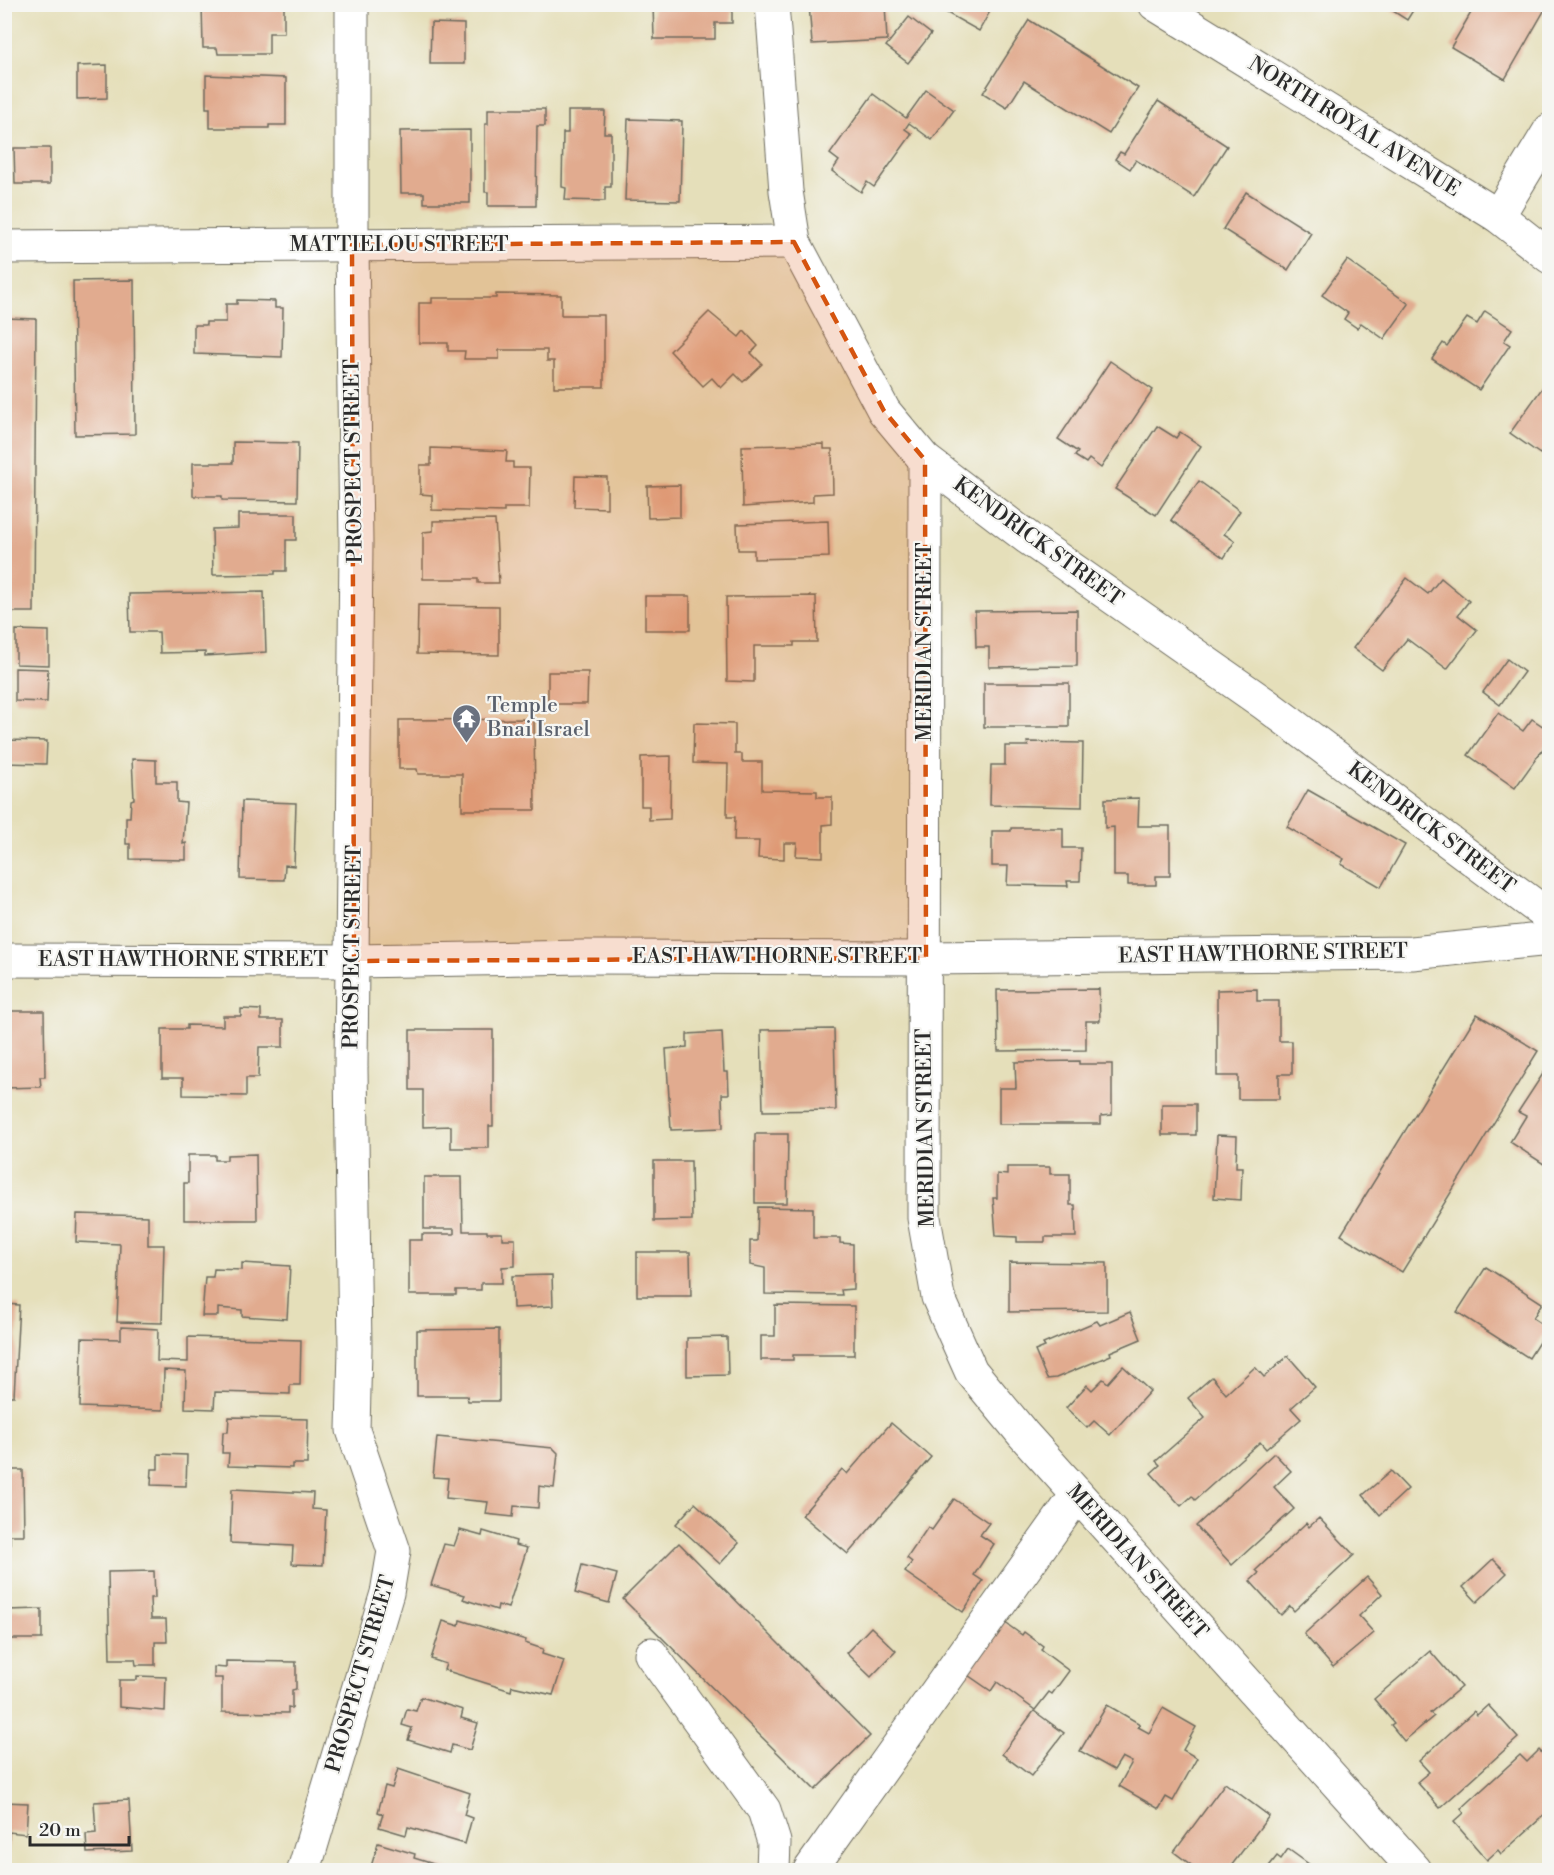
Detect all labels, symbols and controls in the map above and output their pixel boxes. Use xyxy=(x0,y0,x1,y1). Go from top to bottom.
street label: NORTH ROYAL AVENUE xyxy=(1243,51,1465,203)
street label: MATTIELOU STREET xyxy=(289,232,509,258)
street label: PROSPECT STREET xyxy=(339,359,369,563)
street label: KENDRICK STREET xyxy=(948,472,1128,612)
street label: MERIDIAN STREET xyxy=(912,542,938,741)
place label: Temple Bnai Israel xyxy=(486,693,590,743)
temple icon: Temple Bnai Israel xyxy=(450,702,482,744)
street label: KENDRICK STREET xyxy=(1342,756,1520,900)
street label: PROSPECT STREET xyxy=(338,845,368,1049)
street label: EAST HAWTHORNE STREET xyxy=(1118,938,1408,970)
street label: EAST HAWTHORNE STREET xyxy=(632,944,922,970)
street label: EAST HAWTHORNE STREET xyxy=(38,947,328,973)
street label: MERIDIAN STREET xyxy=(911,1028,941,1228)
street label: MERIDIAN STREET xyxy=(1061,1479,1213,1645)
street label: PROSPECT STREET xyxy=(320,1572,402,1776)
scale bar xyxy=(30,1809,129,1847)
text: 20 m xyxy=(39,1819,81,1842)

